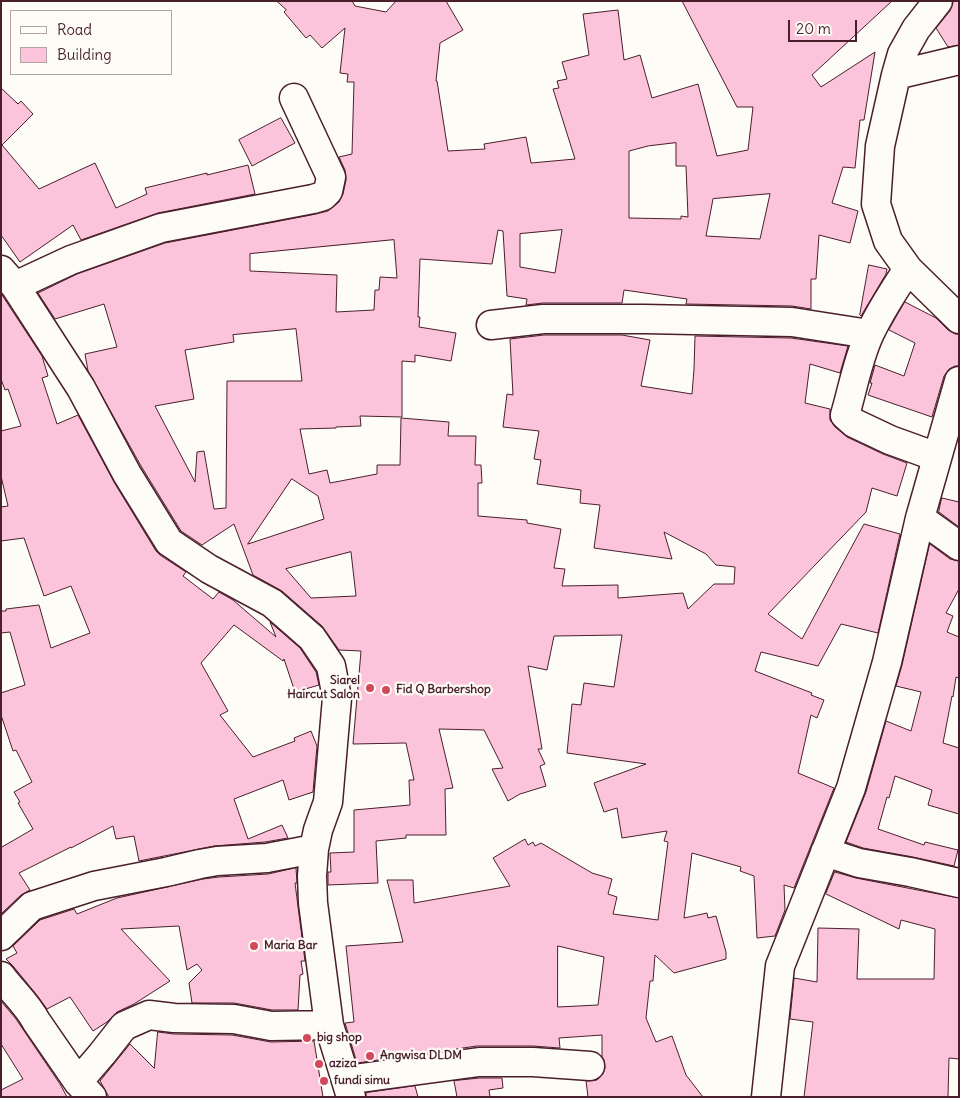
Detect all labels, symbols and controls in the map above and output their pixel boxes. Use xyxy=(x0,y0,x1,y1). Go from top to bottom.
legend xyxy=(10,10,172,75)
scale bar xyxy=(790,10,859,42)
text: 20 m xyxy=(796,19,831,38)
text: Road xyxy=(57,20,92,39)
text: Building xyxy=(57,45,112,64)
place label: Siarel Haircut Salon xyxy=(287,674,360,702)
marker: Siarel Haircut Salon xyxy=(364,682,376,694)
place label: Fid Q Barbershop xyxy=(396,683,491,697)
marker: Fid Q Barbershop xyxy=(380,684,392,696)
place label: Maria Bar xyxy=(264,939,317,953)
marker: Maria Bar xyxy=(248,940,260,952)
place label: big shop xyxy=(317,1031,362,1045)
marker: big shop xyxy=(301,1032,313,1044)
place label: Angwisa DLDM xyxy=(380,1049,462,1063)
marker: Angwisa DLDM xyxy=(364,1050,376,1062)
place label: aziza xyxy=(329,1057,357,1071)
marker: aziza xyxy=(313,1058,325,1070)
place label: fundi simu xyxy=(334,1074,390,1088)
marker: fundi simu xyxy=(318,1075,330,1087)

